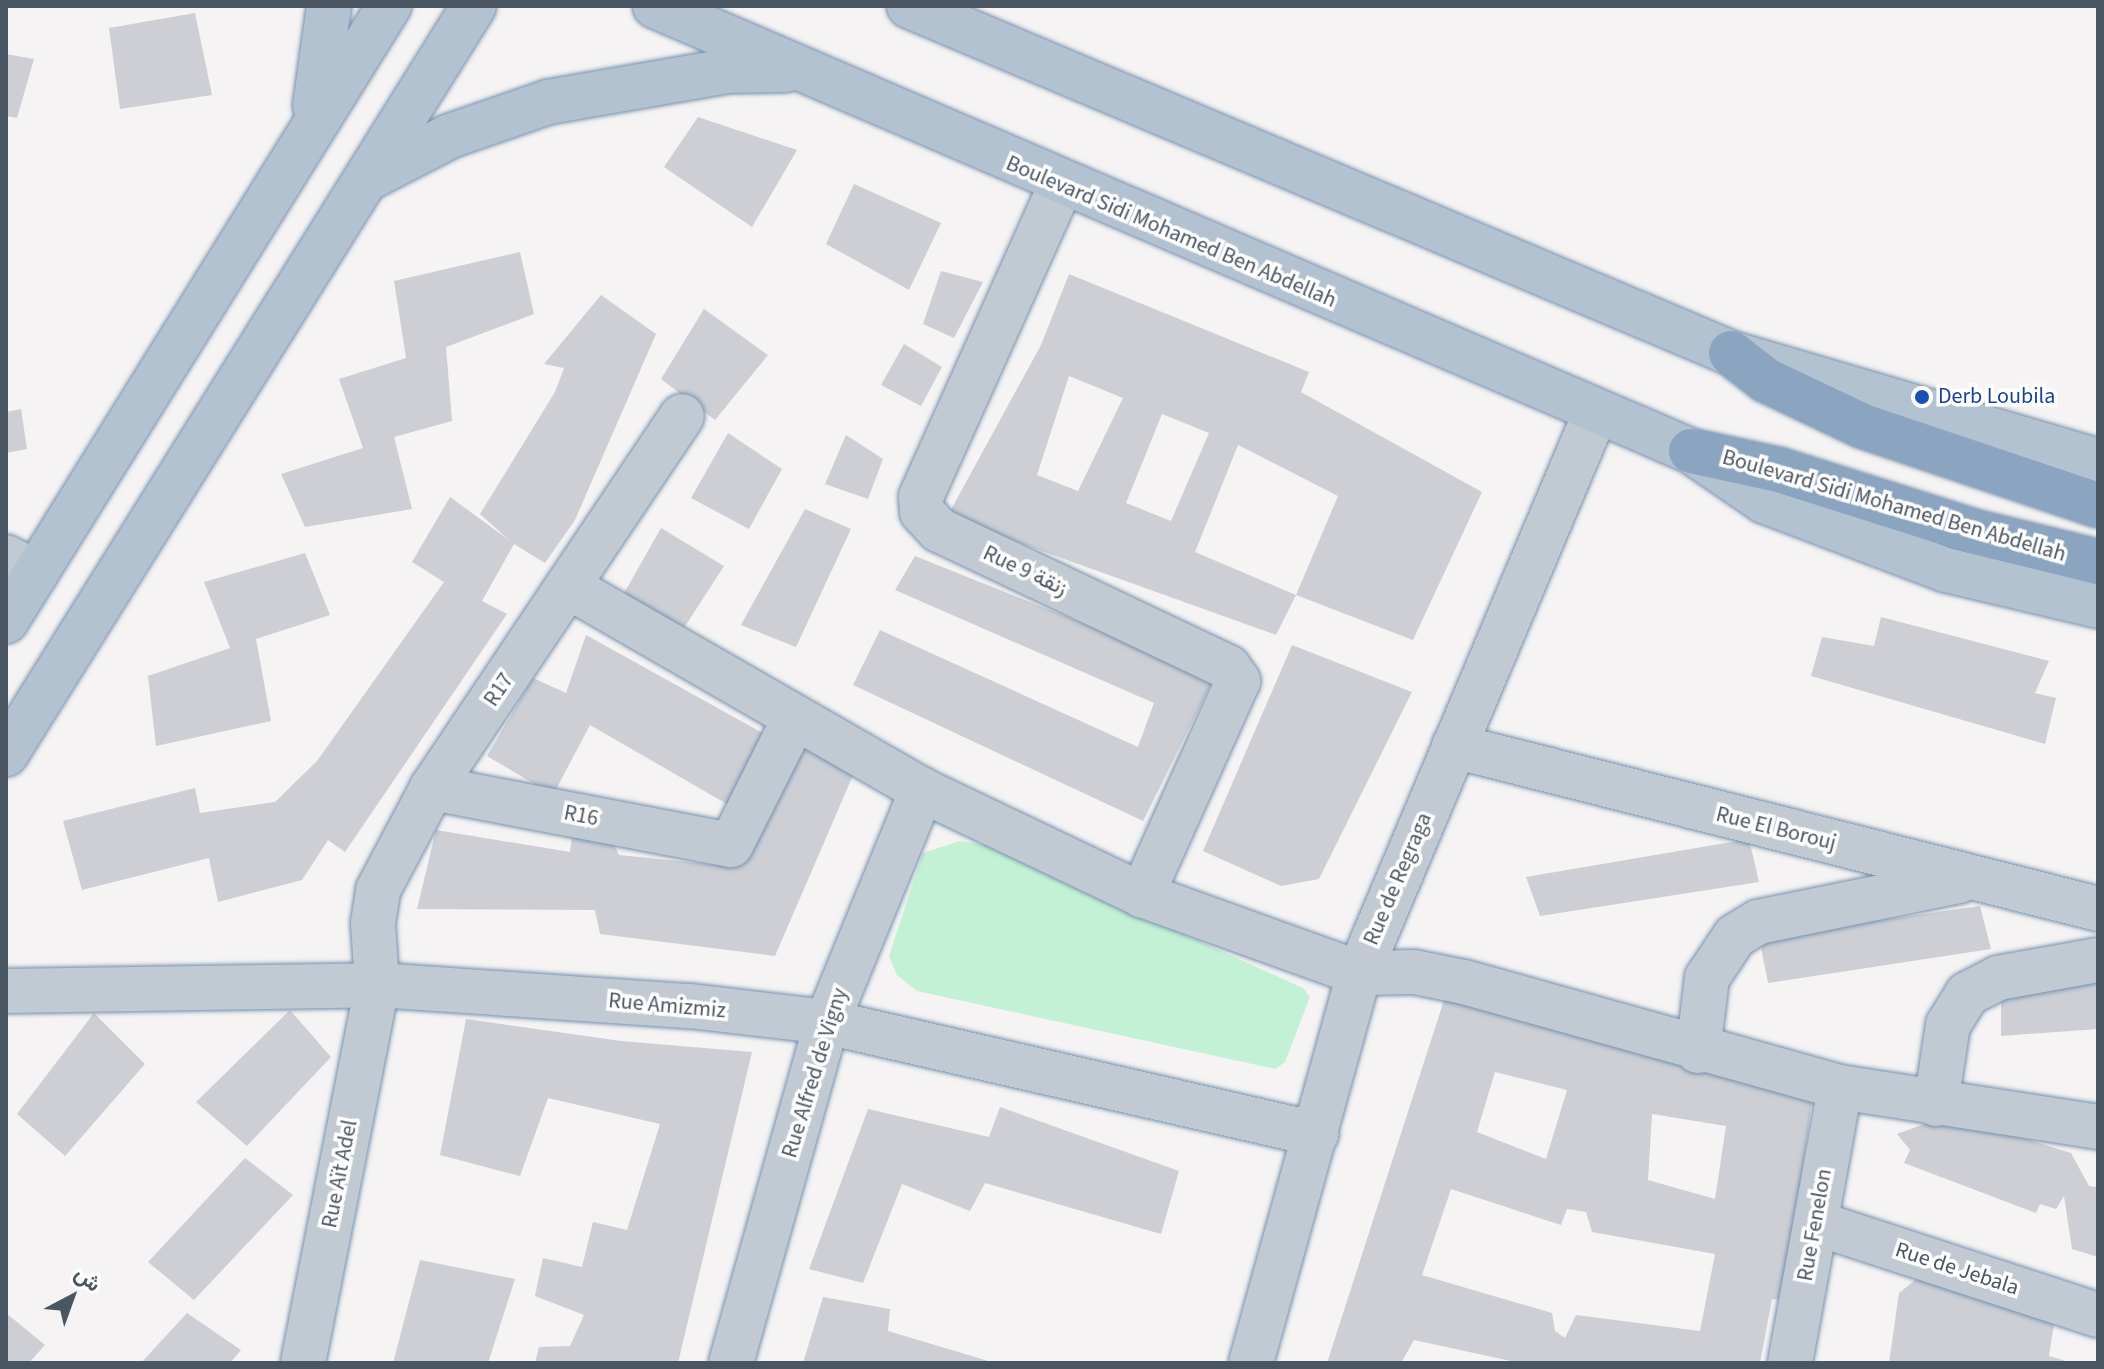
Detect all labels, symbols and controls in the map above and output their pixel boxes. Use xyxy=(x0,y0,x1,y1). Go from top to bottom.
street label: Boulevard Sidi Mohamed Ben Abdellah xyxy=(1002,150,1340,314)
place label: Derb Loubila xyxy=(1938,384,2055,410)
marker: Derb Loubila xyxy=(1913,388,1931,406)
street label: Boulevard Sidi Mohamed Ben Abdellah xyxy=(1719,444,2069,568)
street label: Rue 9 زنقة xyxy=(979,540,1071,602)
street label: R17 xyxy=(478,668,520,712)
street label: R16 xyxy=(562,800,600,832)
street label: Rue El Borouj xyxy=(1713,801,1839,857)
street label: Rue de Regraga xyxy=(1358,809,1438,949)
street label: Rue Alfred de Vigny xyxy=(777,985,853,1161)
street label: Rue Amizmiz xyxy=(607,988,727,1024)
street label: Rue Aït Adel xyxy=(317,1118,363,1230)
street label: Rue Fenelon xyxy=(1792,1167,1838,1283)
street label: Rue de Jebala xyxy=(1892,1237,2022,1301)
north arrow xyxy=(32,1257,112,1337)
text: ش xyxy=(67,1258,108,1300)

